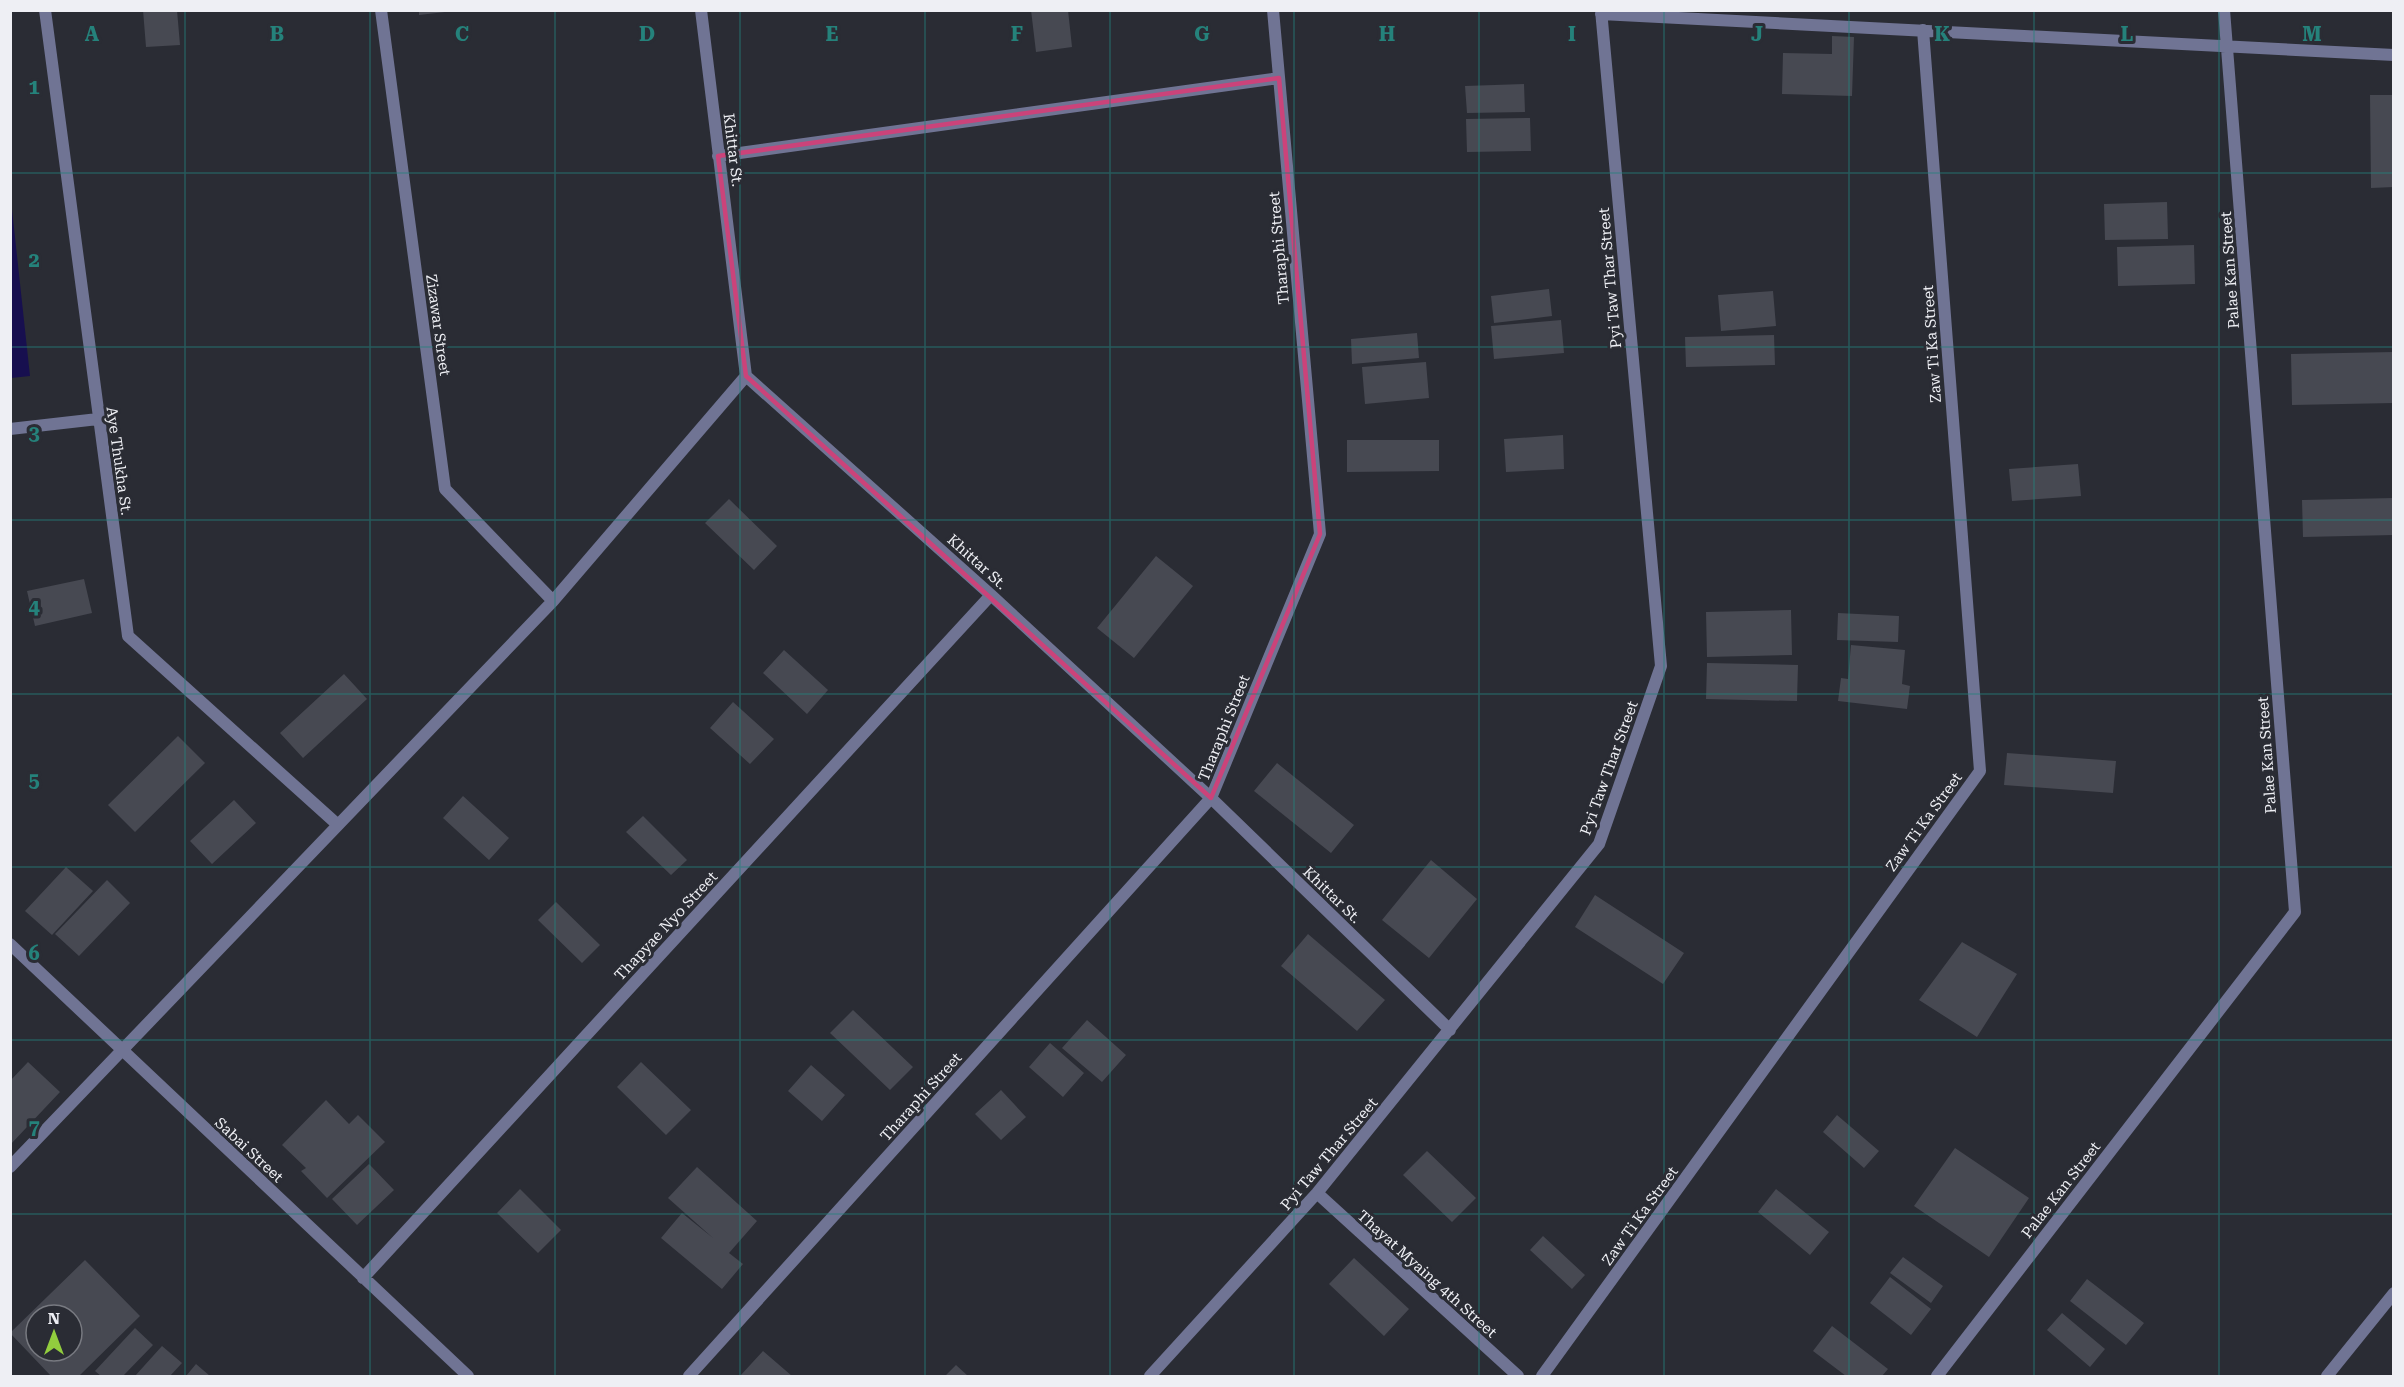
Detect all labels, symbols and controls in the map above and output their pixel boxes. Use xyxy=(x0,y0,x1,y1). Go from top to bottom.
text: A xyxy=(85,22,100,46)
text: B xyxy=(270,22,284,46)
text: C xyxy=(455,22,469,46)
text: D xyxy=(639,22,655,46)
text: E xyxy=(826,22,839,46)
text: F xyxy=(1011,22,1023,46)
text: G xyxy=(1194,22,1210,46)
text: H xyxy=(1379,22,1395,46)
text: I xyxy=(1568,22,1576,46)
text: J xyxy=(1751,22,1763,46)
text: K xyxy=(1934,22,1950,46)
text: L xyxy=(2121,22,2134,46)
text: M xyxy=(2302,22,2322,46)
text: 1 xyxy=(28,75,40,99)
street label: Khittar St. xyxy=(720,112,746,188)
street label: Tharaphi Street xyxy=(1265,190,1293,305)
street label: Pyi Taw Thar Street xyxy=(1595,206,1625,349)
street label: Palae Kan Street xyxy=(2217,210,2243,329)
text: 2 xyxy=(28,248,40,272)
street label: Zizawar Street xyxy=(422,273,454,377)
street label: Zaw Ti Ka Street xyxy=(1919,284,1945,403)
street label: Aye Thukha St. xyxy=(102,406,136,516)
text: 3 xyxy=(28,421,40,445)
street label: Khittar St. xyxy=(944,531,1010,593)
text: 4 xyxy=(28,595,40,619)
street label: Tharaphi Street xyxy=(1194,672,1254,784)
street label: Palae Kan Street xyxy=(2254,695,2280,814)
street label: Pyi Taw Thar Street xyxy=(1576,698,1642,838)
text: 5 xyxy=(28,768,40,792)
street label: Zaw Ti Ka Street xyxy=(1882,769,1966,875)
street label: Khittar St. xyxy=(1299,863,1365,927)
street label: Thapyae Nyo Street xyxy=(611,868,721,984)
text: 6 xyxy=(28,941,40,965)
street label: Tharaphi Street xyxy=(876,1049,966,1145)
street label: Pyi Taw Thar Street xyxy=(1277,1094,1382,1214)
street label: Sabai Street xyxy=(211,1114,287,1186)
text: 7 xyxy=(28,1115,40,1139)
street label: Palae Kan Street xyxy=(2018,1138,2104,1242)
street label: Zaw Ti Ka Street xyxy=(1598,1163,1682,1269)
street label: Thayat Myaing 4th Street xyxy=(1353,1207,1501,1342)
north arrow xyxy=(24,1303,84,1363)
text: N xyxy=(48,1309,60,1328)

